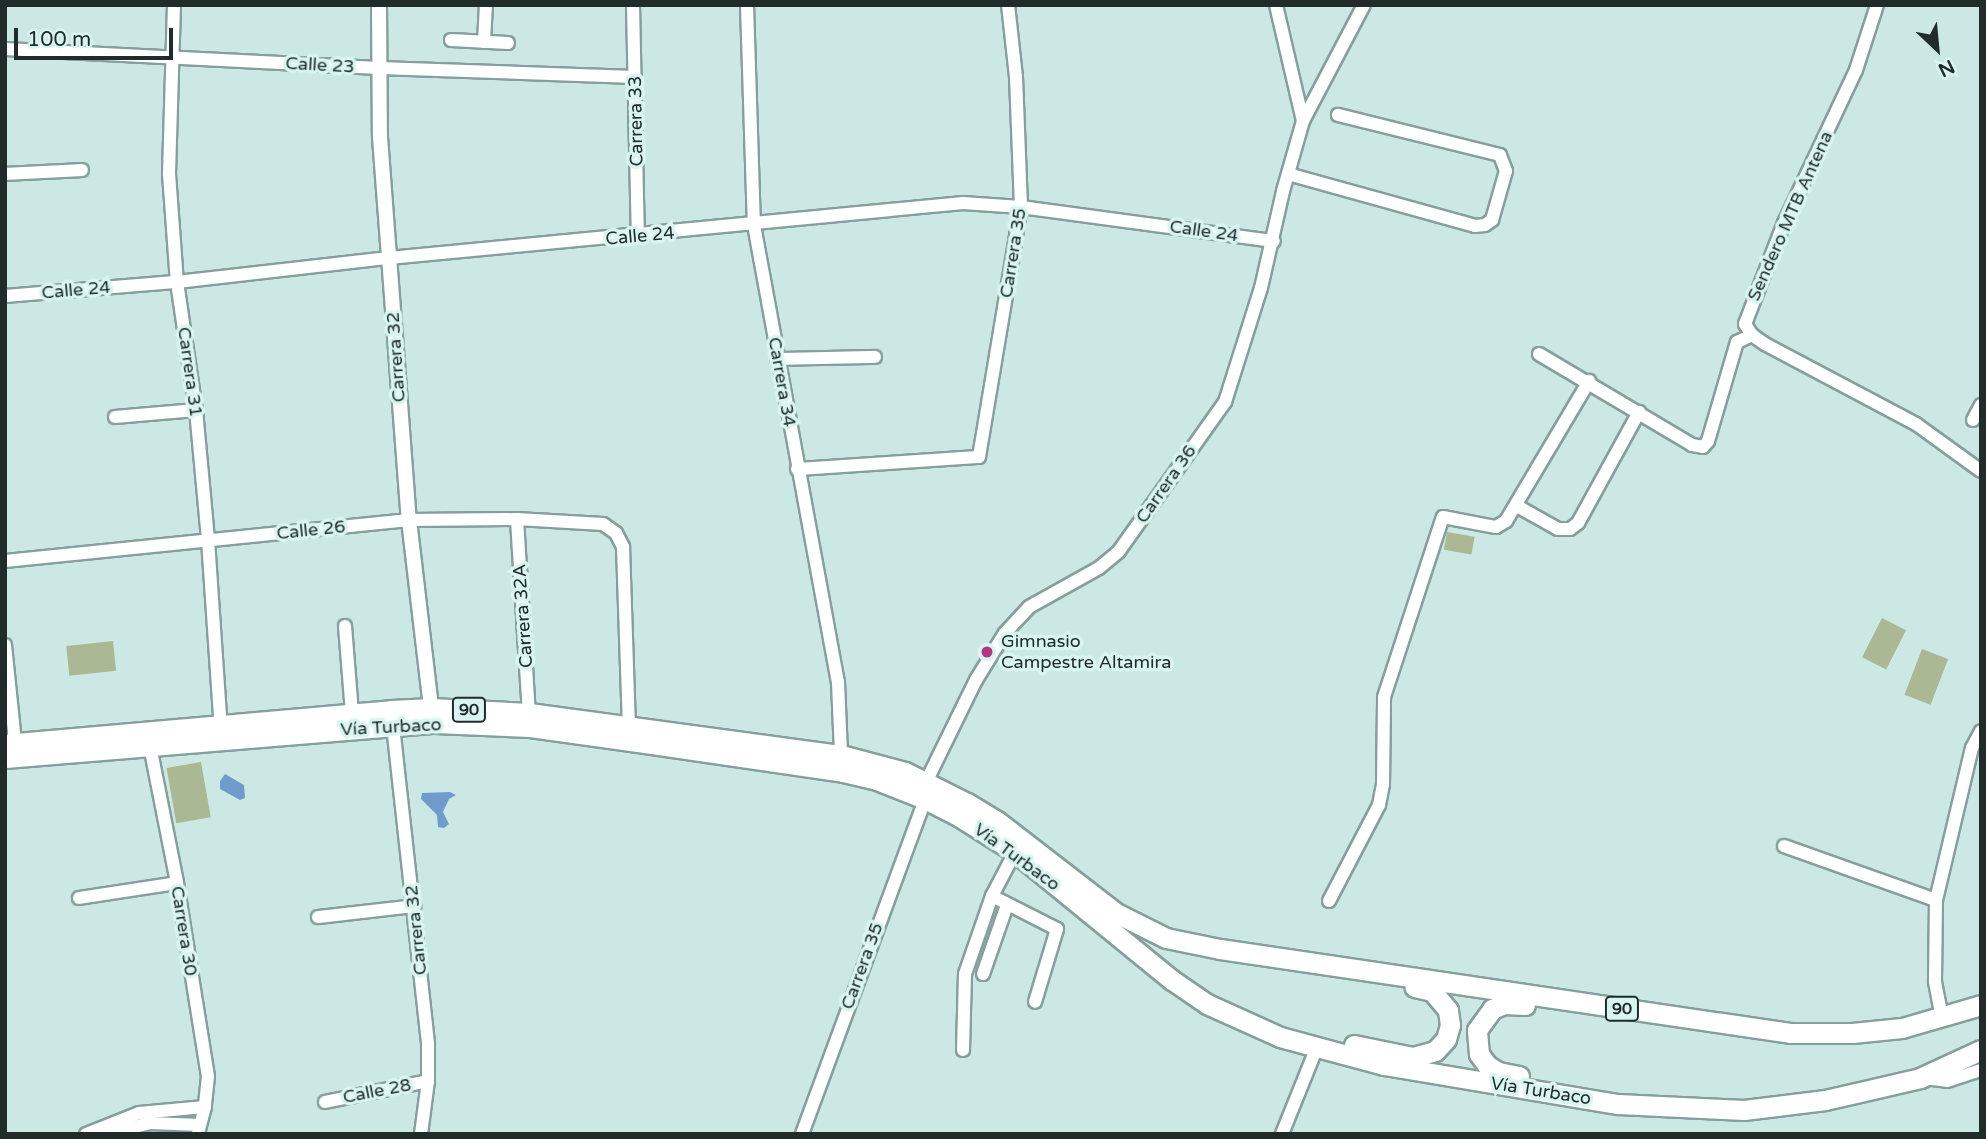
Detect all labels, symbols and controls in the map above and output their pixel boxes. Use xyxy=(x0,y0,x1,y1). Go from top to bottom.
scale bar xyxy=(18,14,177,58)
north arrow xyxy=(1902,14,1972,84)
text: 100 m xyxy=(27,27,91,52)
street label: Calle 23 xyxy=(285,52,355,78)
text: N xyxy=(1935,55,1958,81)
street label: Carrera 33 xyxy=(624,76,648,166)
street label: Sendero MTB Antena xyxy=(1743,128,1837,304)
street label: Carrera 35 xyxy=(995,207,1031,299)
street label: Calle 24 xyxy=(1168,215,1240,247)
street label: Calle 24 xyxy=(605,222,675,250)
street label: Calle 24 xyxy=(41,276,111,304)
street label: Carrera 32 xyxy=(382,311,410,403)
street label: Carrera 31 xyxy=(173,326,207,418)
street label: Carrera 34 xyxy=(763,335,801,429)
street label: Carrera 36 xyxy=(1131,441,1201,527)
street label: Calle 26 xyxy=(276,516,346,544)
street label: Carrera 32A xyxy=(509,563,537,669)
place label: Gimnasio Campestre Altamira xyxy=(1001,631,1171,674)
marker: Gimnasio Campestre Altamira xyxy=(979,644,995,660)
road number: 90 xyxy=(452,698,486,722)
street label: Vía Turbaco xyxy=(340,714,442,740)
street label: Vía Turbaco xyxy=(970,819,1064,895)
street label: Carrera 32 xyxy=(401,884,431,976)
street label: Carrera 30 xyxy=(166,885,202,977)
street label: Carrera 35 xyxy=(836,920,888,1012)
road number: 90 xyxy=(1604,996,1640,1021)
street label: Vía Turbaco xyxy=(1489,1072,1593,1110)
street label: Calle 28 xyxy=(341,1074,413,1108)

